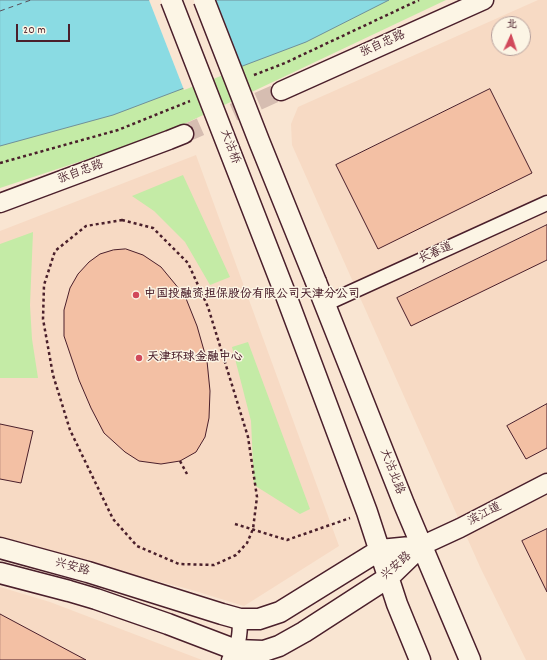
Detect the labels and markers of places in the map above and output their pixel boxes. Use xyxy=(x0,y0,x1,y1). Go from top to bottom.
place label: 中国投融资担保股份有限公司天津分公司 xyxy=(144,288,360,302)
marker: 中国投融资担保股份有限公司天津分公司 xyxy=(131,290,141,300)
place label: 天津环球金融中心 xyxy=(147,351,243,365)
marker: 天津环球金融中心 xyxy=(134,353,144,363)

